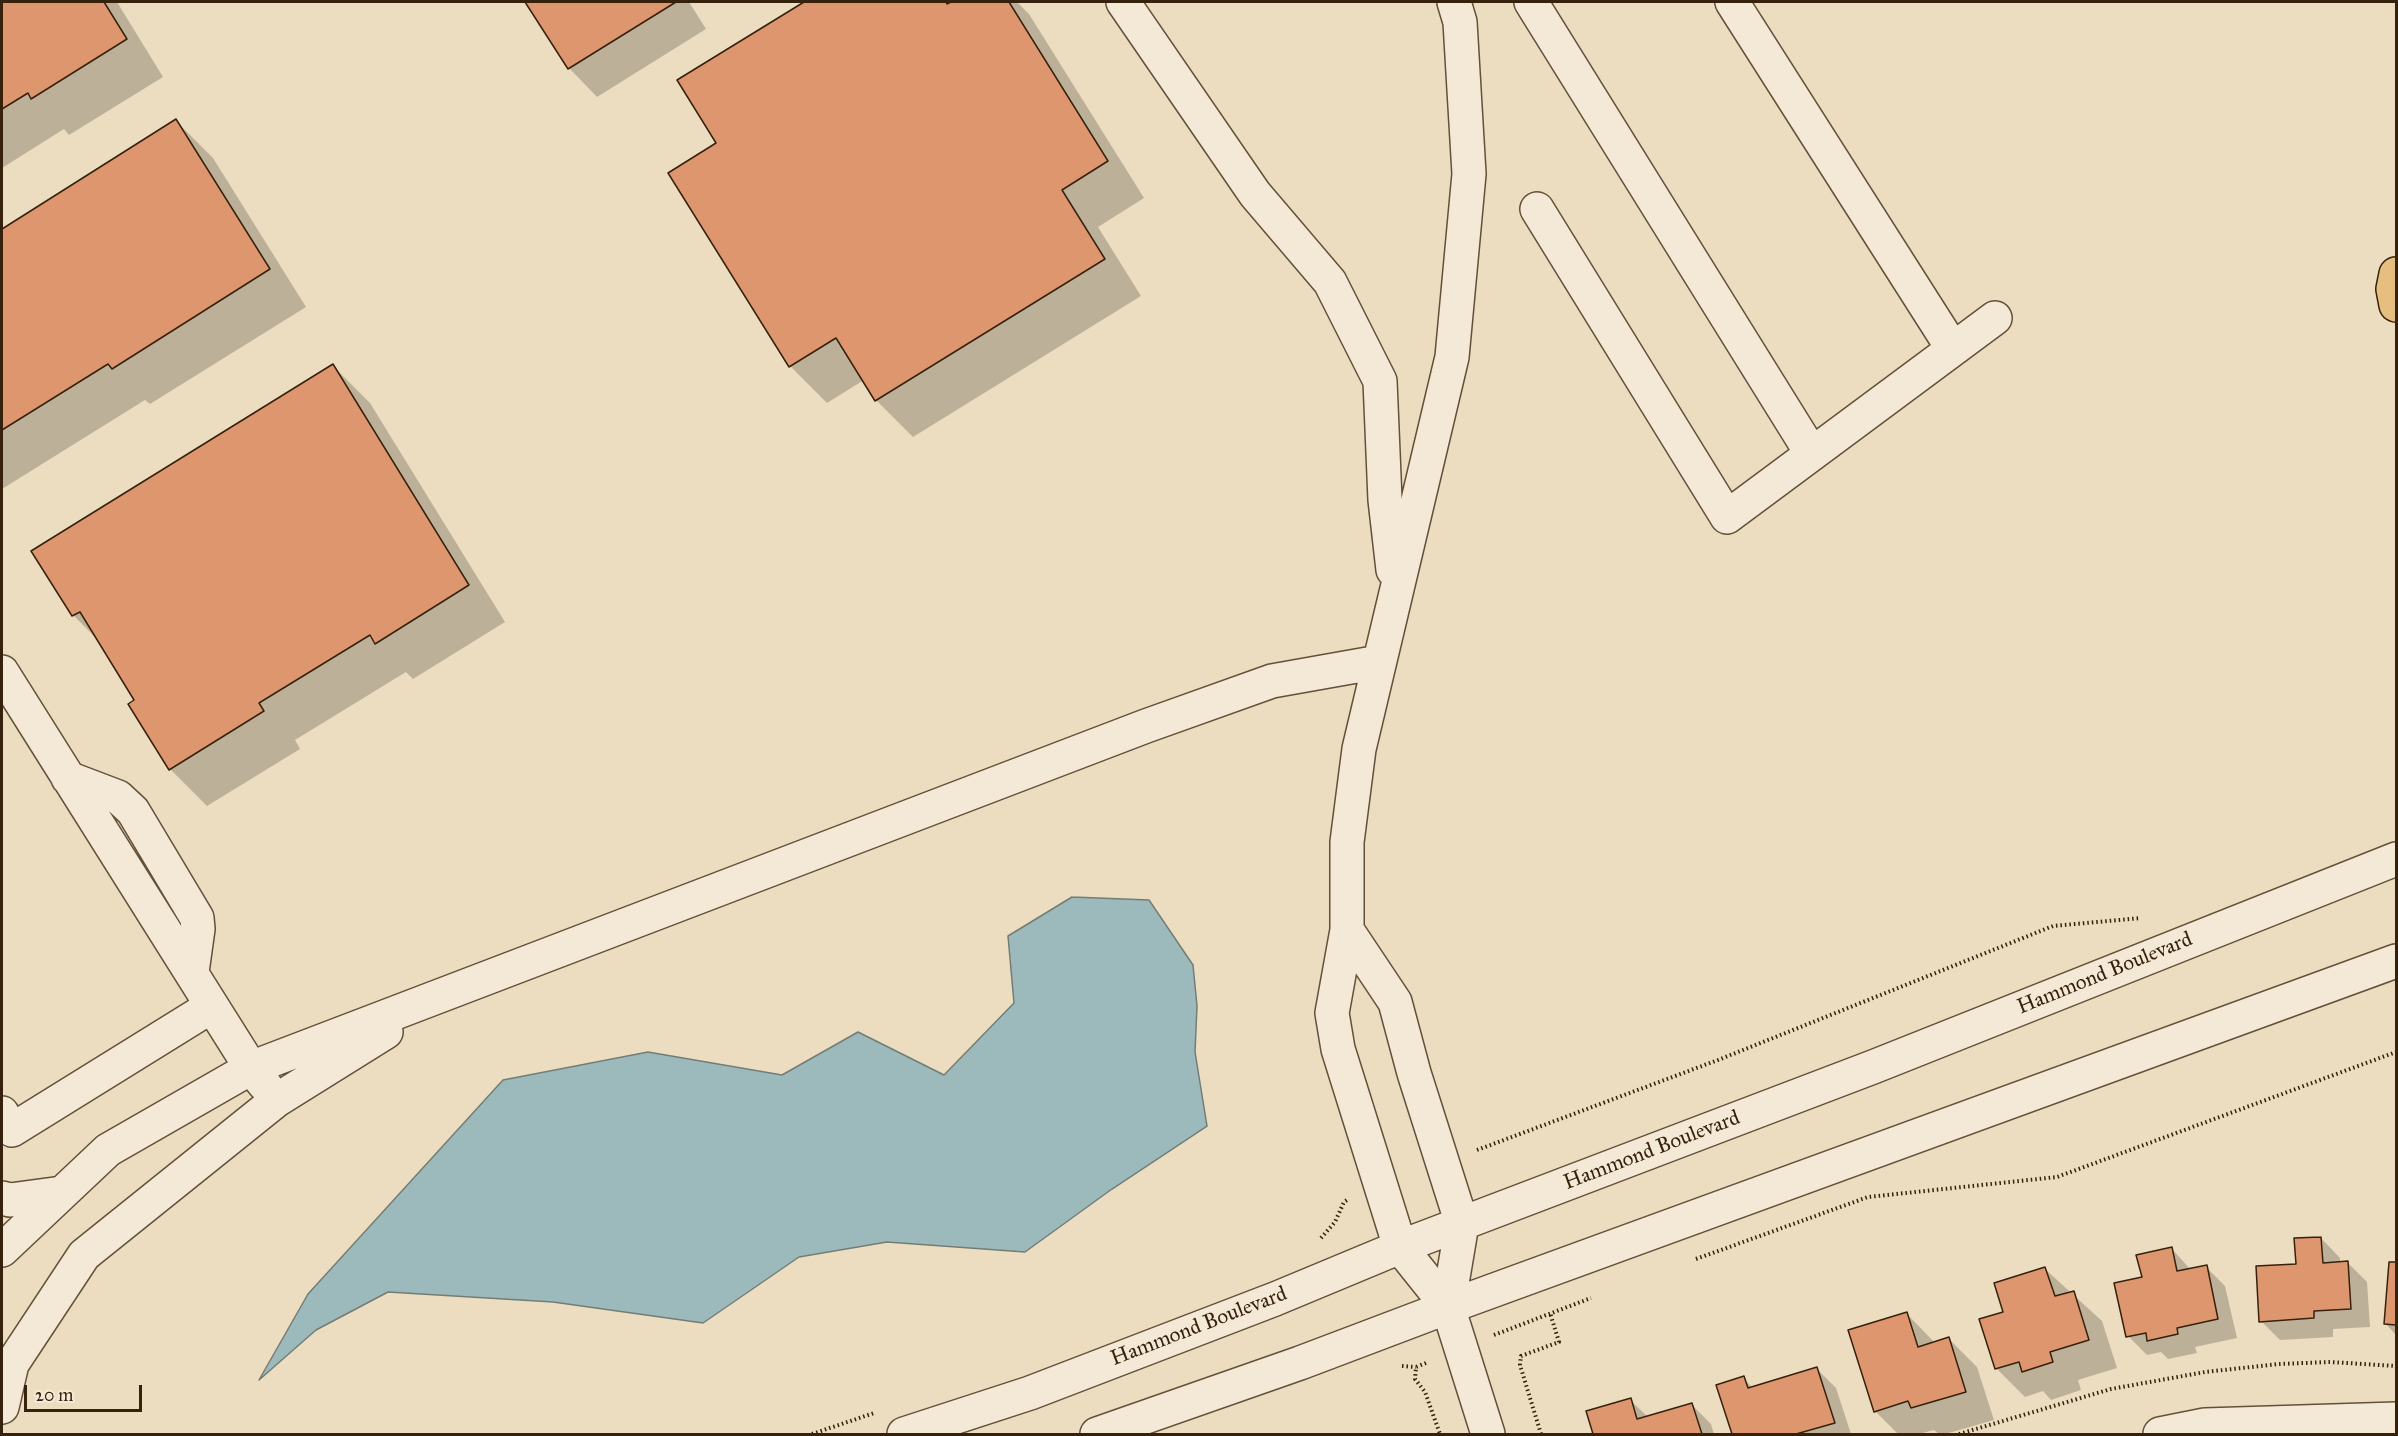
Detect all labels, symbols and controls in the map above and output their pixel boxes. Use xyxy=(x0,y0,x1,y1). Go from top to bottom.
street label: Hammond Boulevard xyxy=(2014,927,2196,1021)
street label: Hammond Boulevard xyxy=(1560,1106,1744,1196)
street label: Hammond Boulevard xyxy=(1107,1282,1291,1372)
scale bar xyxy=(27,1373,146,1411)
text: 20 m xyxy=(35,1384,73,1406)

